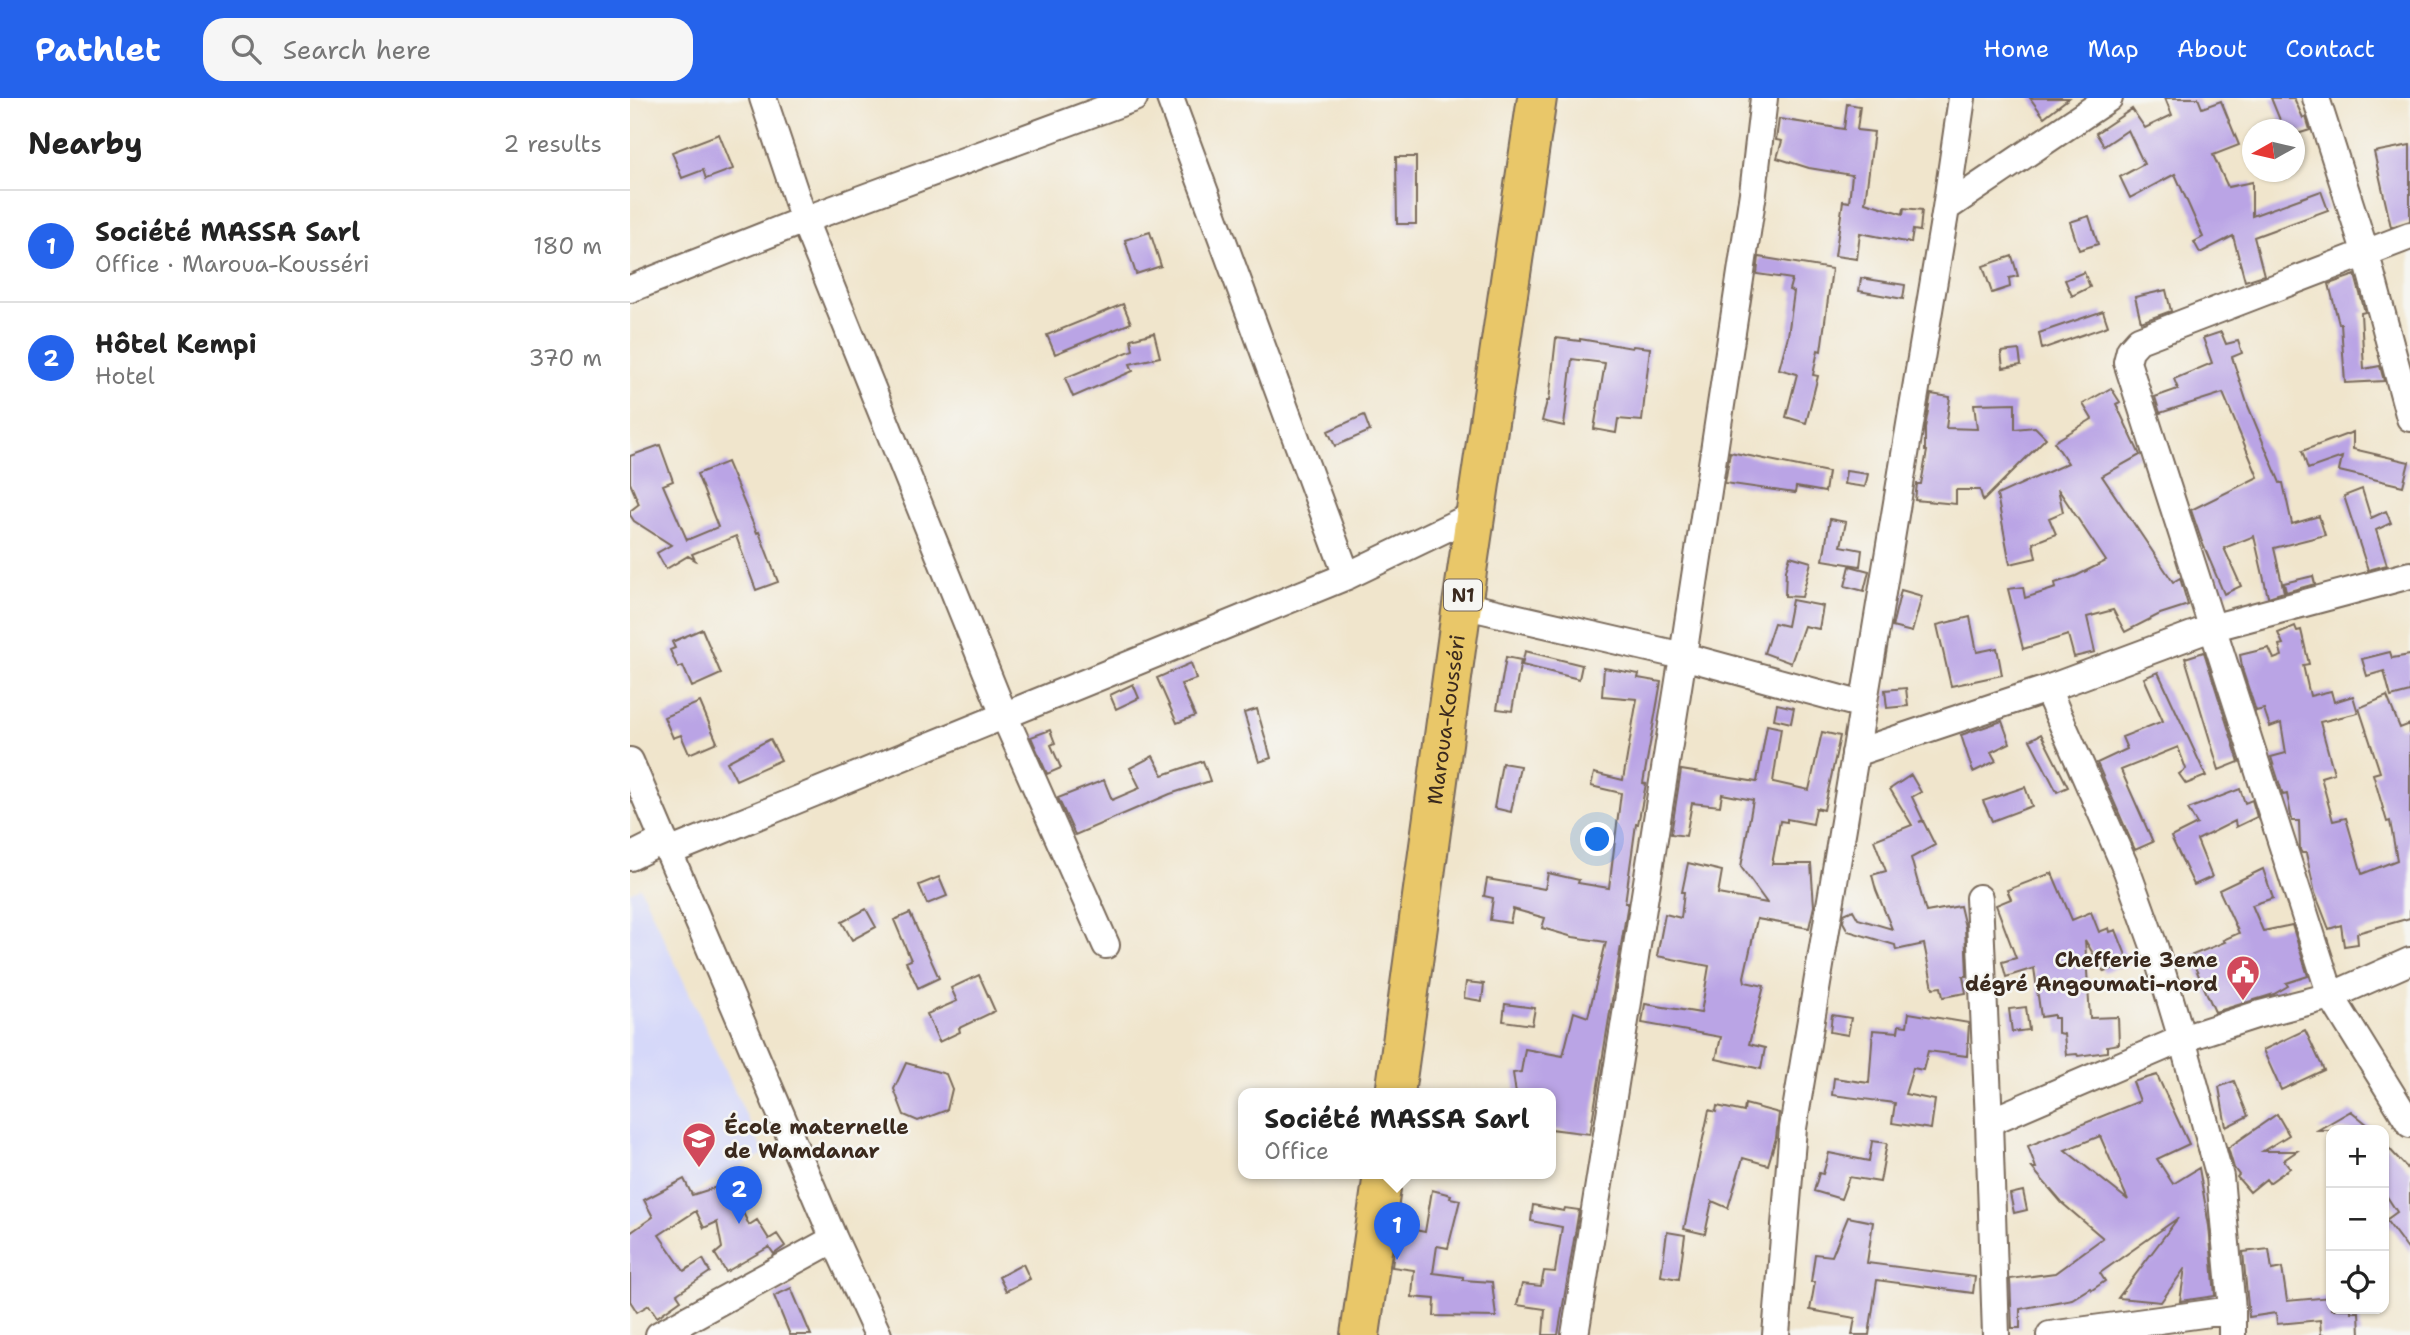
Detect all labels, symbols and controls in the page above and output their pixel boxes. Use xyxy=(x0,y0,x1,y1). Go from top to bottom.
search box xyxy=(203,18,693,81)
text: Pathlet xyxy=(35,27,161,72)
icon: search xyxy=(227,30,265,68)
text: Search here xyxy=(283,32,431,67)
text: Home xyxy=(1983,33,2049,65)
text: Map xyxy=(2087,33,2139,65)
text: About xyxy=(2177,33,2247,65)
text: Contact xyxy=(2285,33,2375,65)
north arrow xyxy=(2242,119,2305,182)
text: Nearby xyxy=(28,123,143,164)
text: 2 results xyxy=(503,129,602,159)
text: Société MASSA Sarl xyxy=(95,214,360,249)
text: 1 xyxy=(46,231,56,261)
text: 180 m xyxy=(533,231,602,261)
text: Office · Maroua-Kousséri xyxy=(95,249,370,279)
text: Hôtel Kempi xyxy=(95,326,257,361)
text: 2 xyxy=(43,343,59,373)
text: 370 m xyxy=(529,343,602,373)
text: Hotel xyxy=(95,361,155,391)
road number: N1 xyxy=(1444,580,1482,610)
street label: Maroua-Kousséri xyxy=(1421,633,1472,806)
your location xyxy=(1580,822,1614,856)
place label: Chefferie 3eme dégré Angoumati-nord xyxy=(1965,946,2218,998)
public building icon: Chefferie 3eme dégré Angoumati-nord xyxy=(2224,953,2262,1002)
popup xyxy=(1238,1088,1556,1179)
text: Société MASSA Sarl xyxy=(1264,1101,1530,1136)
place label: École maternelle de Wamdanar xyxy=(724,1112,909,1165)
school or university icon: École maternelle de Wamdanar xyxy=(680,1120,718,1169)
map controls xyxy=(2326,1125,2389,1314)
button: + xyxy=(2326,1125,2389,1188)
text: Office xyxy=(1264,1136,1329,1166)
pin: 2 xyxy=(716,1166,762,1224)
button: − xyxy=(2326,1188,2389,1251)
pin: 1 xyxy=(1374,1202,1420,1260)
button: locate xyxy=(2326,1251,2389,1314)

